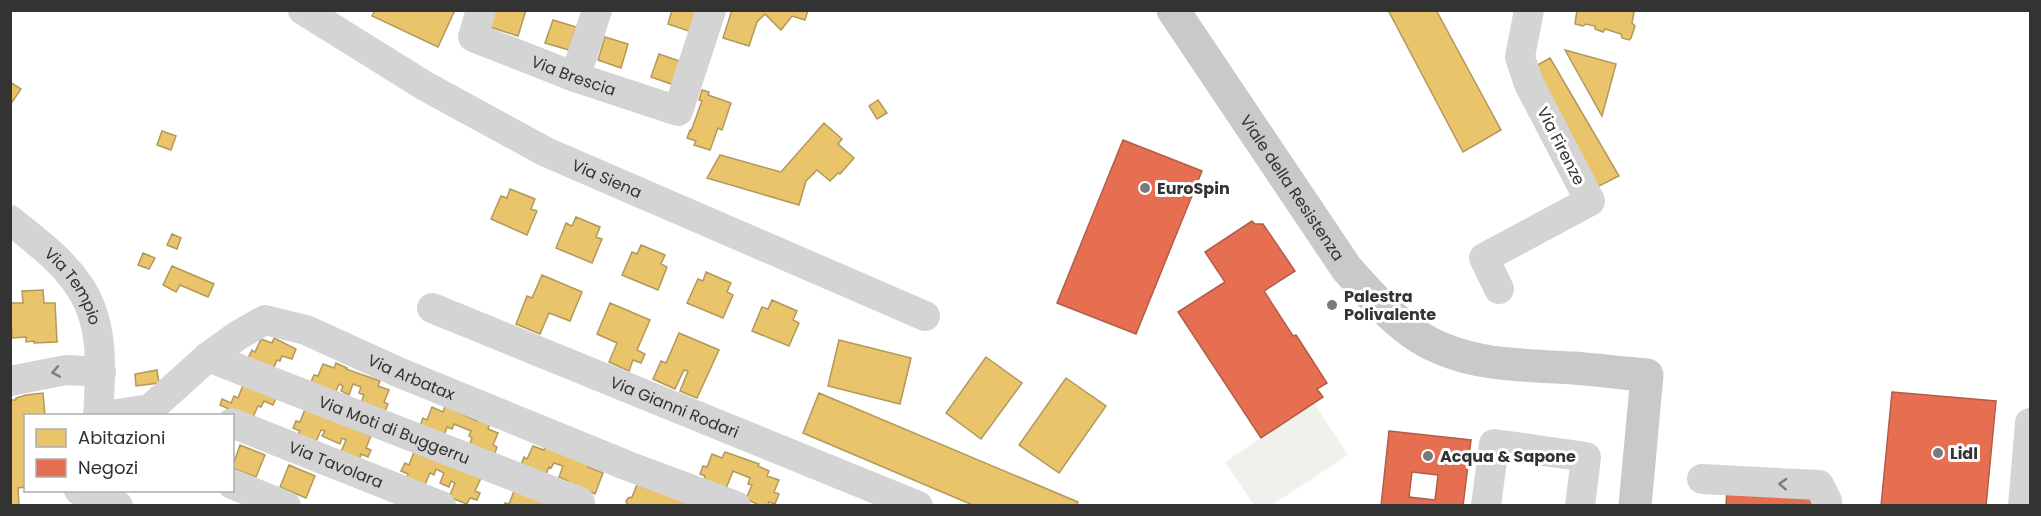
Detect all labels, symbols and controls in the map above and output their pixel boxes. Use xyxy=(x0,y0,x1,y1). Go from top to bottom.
street label: Via Brescia xyxy=(528,50,619,101)
street label: Via Firenze xyxy=(1531,103,1591,189)
street label: Viale della Resistenza xyxy=(1235,110,1350,265)
street label: Via Siena xyxy=(568,153,646,204)
place label: EuroSpin xyxy=(1157,177,1230,200)
marker: EuroSpin xyxy=(1138,181,1152,195)
street label: Via Tempio xyxy=(39,242,107,327)
place label: Palestra Polivalente xyxy=(1344,285,1436,326)
marker: Palestra Polivalente xyxy=(1325,298,1339,312)
street label: Via Arbatax xyxy=(364,348,459,406)
one-way arrow xyxy=(51,365,61,378)
street label: Via Gianni Rodari xyxy=(607,370,743,443)
street label: Via Moti di Buggerru xyxy=(315,390,473,470)
legend xyxy=(24,414,234,492)
text: Abitazioni xyxy=(78,425,166,450)
street label: Via Tavolara xyxy=(285,435,387,494)
place label: Lidl xyxy=(1950,442,1978,465)
place label: Acqua & Sapone xyxy=(1440,445,1576,468)
marker: Lidl xyxy=(1931,446,1945,460)
marker: Acqua & Sapone xyxy=(1421,449,1435,463)
text: Negozi xyxy=(78,455,138,480)
one-way arrow xyxy=(1778,477,1787,490)

